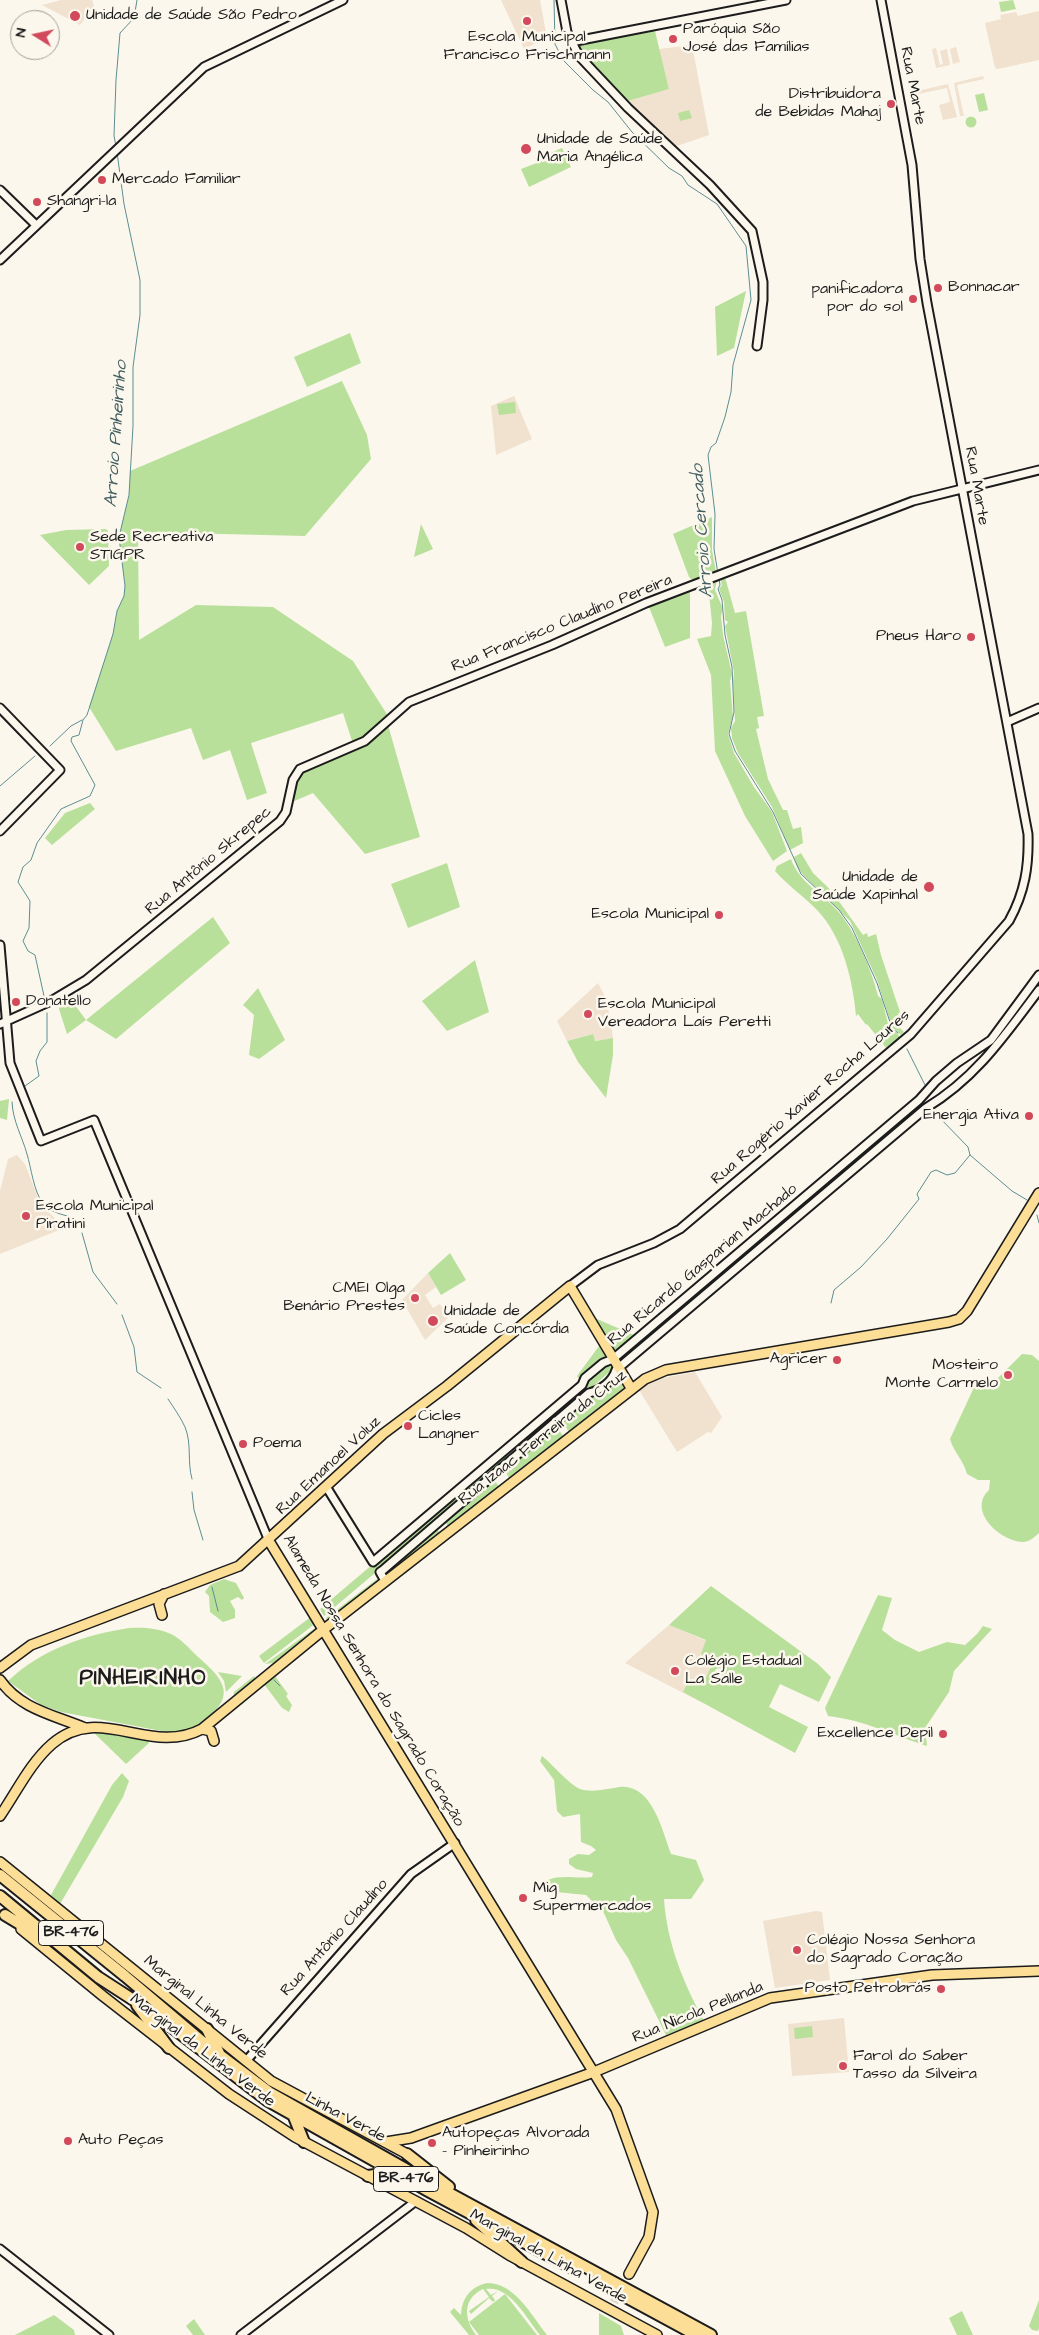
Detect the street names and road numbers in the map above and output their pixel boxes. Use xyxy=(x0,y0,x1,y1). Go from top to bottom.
street label: Rua Marte xyxy=(895,45,929,127)
street label: Rua Marte xyxy=(960,445,992,527)
street label: Rua Francisco Claudino Pereira xyxy=(449,571,675,677)
street label: Rua Antônio Skrepec xyxy=(142,803,276,919)
street label: Rua Rogério Xavier Rocha Loures xyxy=(708,1006,914,1190)
street label: Rua Ricardo Gasparian Machado xyxy=(604,1180,802,1350)
street label: Rua Izaac Ferreira da Cruz xyxy=(455,1366,631,1510)
street label: Rua Emanoel Voluz xyxy=(273,1412,385,1520)
street label: Alameda Nossa Senhora do Sagrado Coração xyxy=(278,1532,468,1830)
street label: Rua Antônio Claudino xyxy=(277,1875,393,2001)
road number: BR-476 xyxy=(38,1920,104,1946)
street label: Marginal Linha Verde xyxy=(139,1952,271,2064)
street label: Rua Nicola Pellanda xyxy=(630,1978,766,2048)
street label: Marginal da Linha Verde xyxy=(126,1990,278,2112)
street label: Linha Verde xyxy=(301,2089,389,2147)
road number: BR-476 xyxy=(374,2166,438,2192)
street label: Marginal da Linha Verde xyxy=(466,2206,630,2308)

